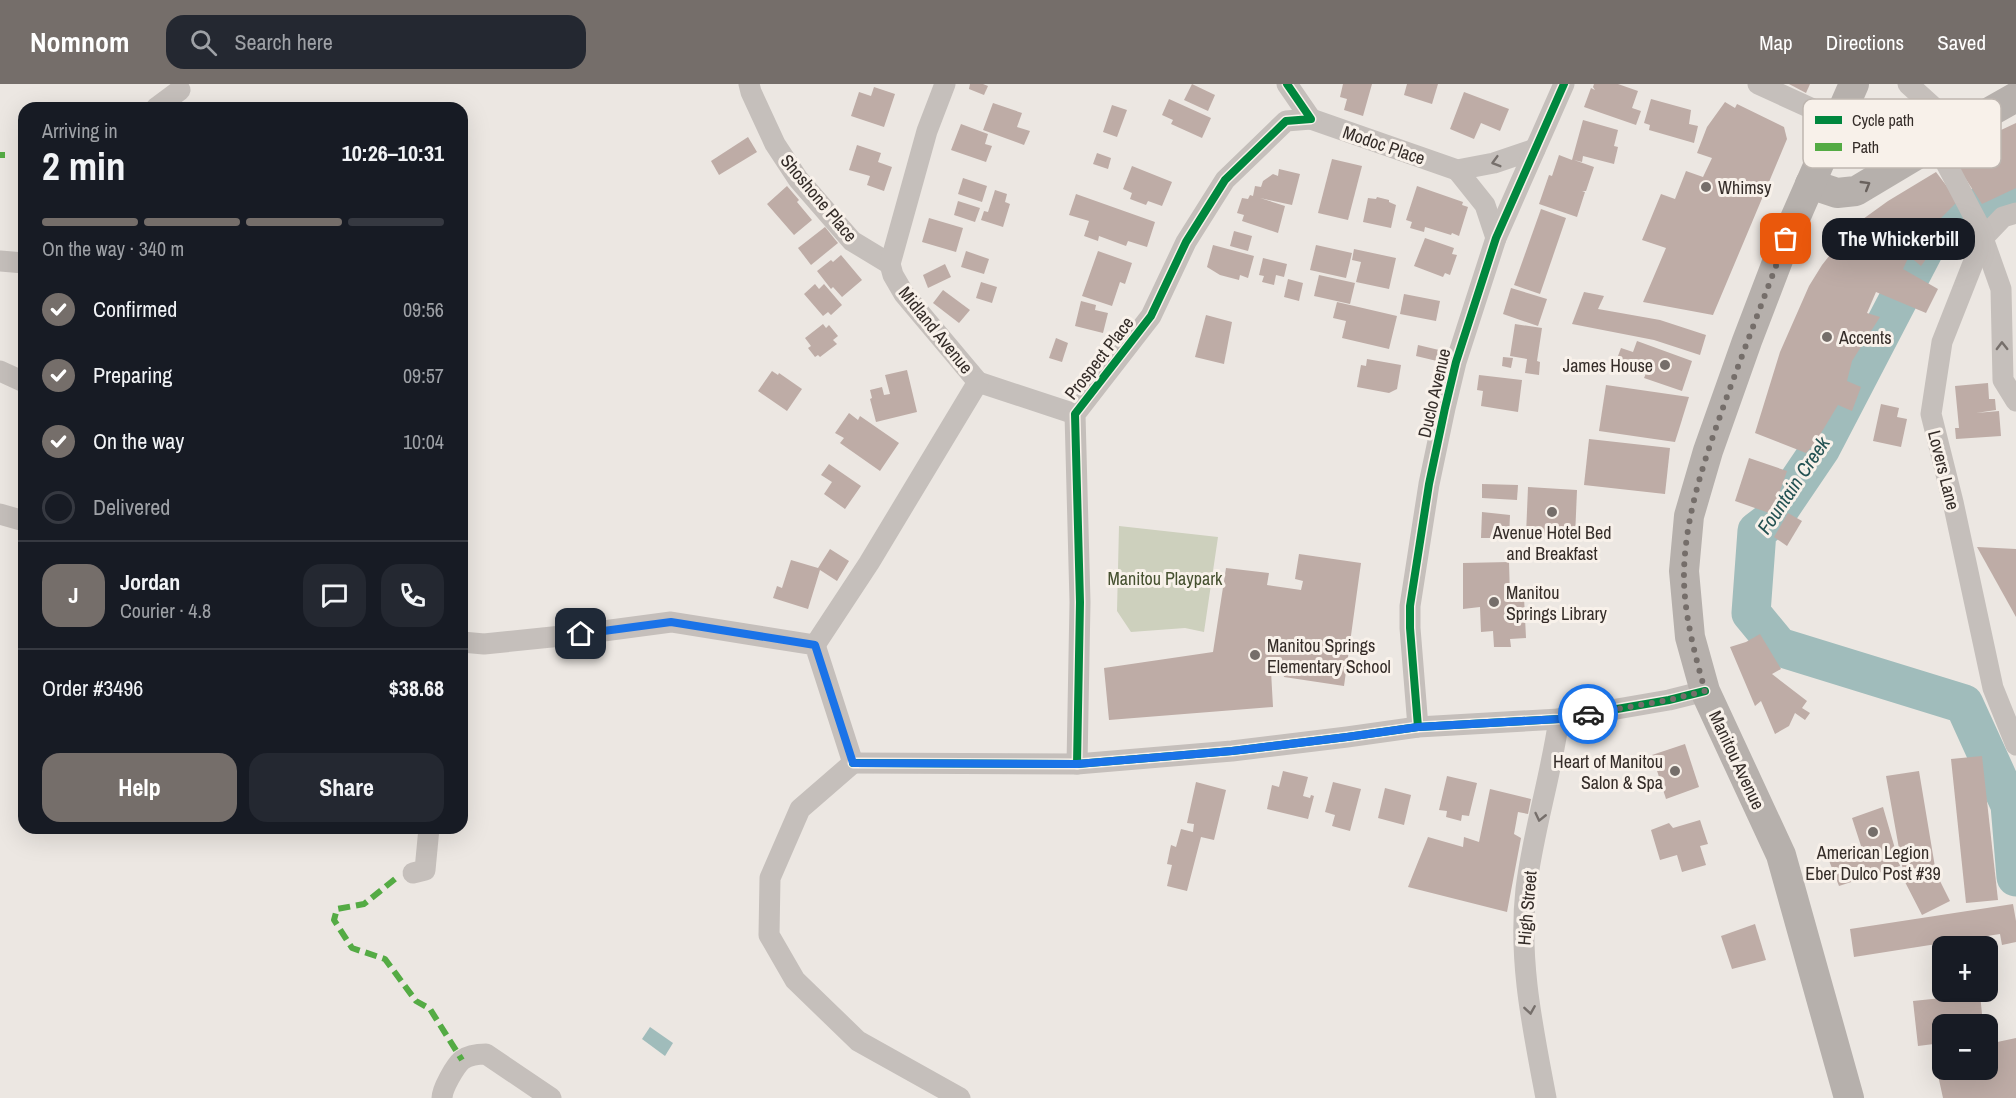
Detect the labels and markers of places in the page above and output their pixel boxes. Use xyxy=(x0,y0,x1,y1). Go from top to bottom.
place label: Whimsy xyxy=(1718,175,1772,200)
marker: Whimsy xyxy=(1699,180,1713,194)
pin xyxy=(1760,213,1811,264)
callout: The Whickerbill xyxy=(1822,218,1975,260)
place label: Accents xyxy=(1838,325,1892,350)
marker: Accents xyxy=(1820,330,1834,344)
place label: James House xyxy=(1563,353,1653,378)
marker: James House xyxy=(1658,358,1672,372)
marker: Avenue Hotel Bed and Breakfast xyxy=(1545,505,1559,519)
place label: Avenue Hotel Bed and Breakfast xyxy=(1492,520,1611,566)
place label: Manitou Springs Library xyxy=(1506,580,1608,626)
marker: Manitou Springs Library xyxy=(1487,595,1501,609)
pin xyxy=(555,608,606,659)
place label: Manitou Springs Elementary School xyxy=(1267,633,1391,679)
marker: Manitou Springs Elementary School xyxy=(1248,648,1262,662)
place label: Heart of Manitou Salon & Spa xyxy=(1553,749,1663,795)
marker: Heart of Manitou Salon & Spa xyxy=(1668,764,1682,778)
marker: American Legion Eber Dulco Post #39 xyxy=(1866,825,1880,839)
place label: American Legion Eber Dulco Post #39 xyxy=(1805,840,1941,886)

